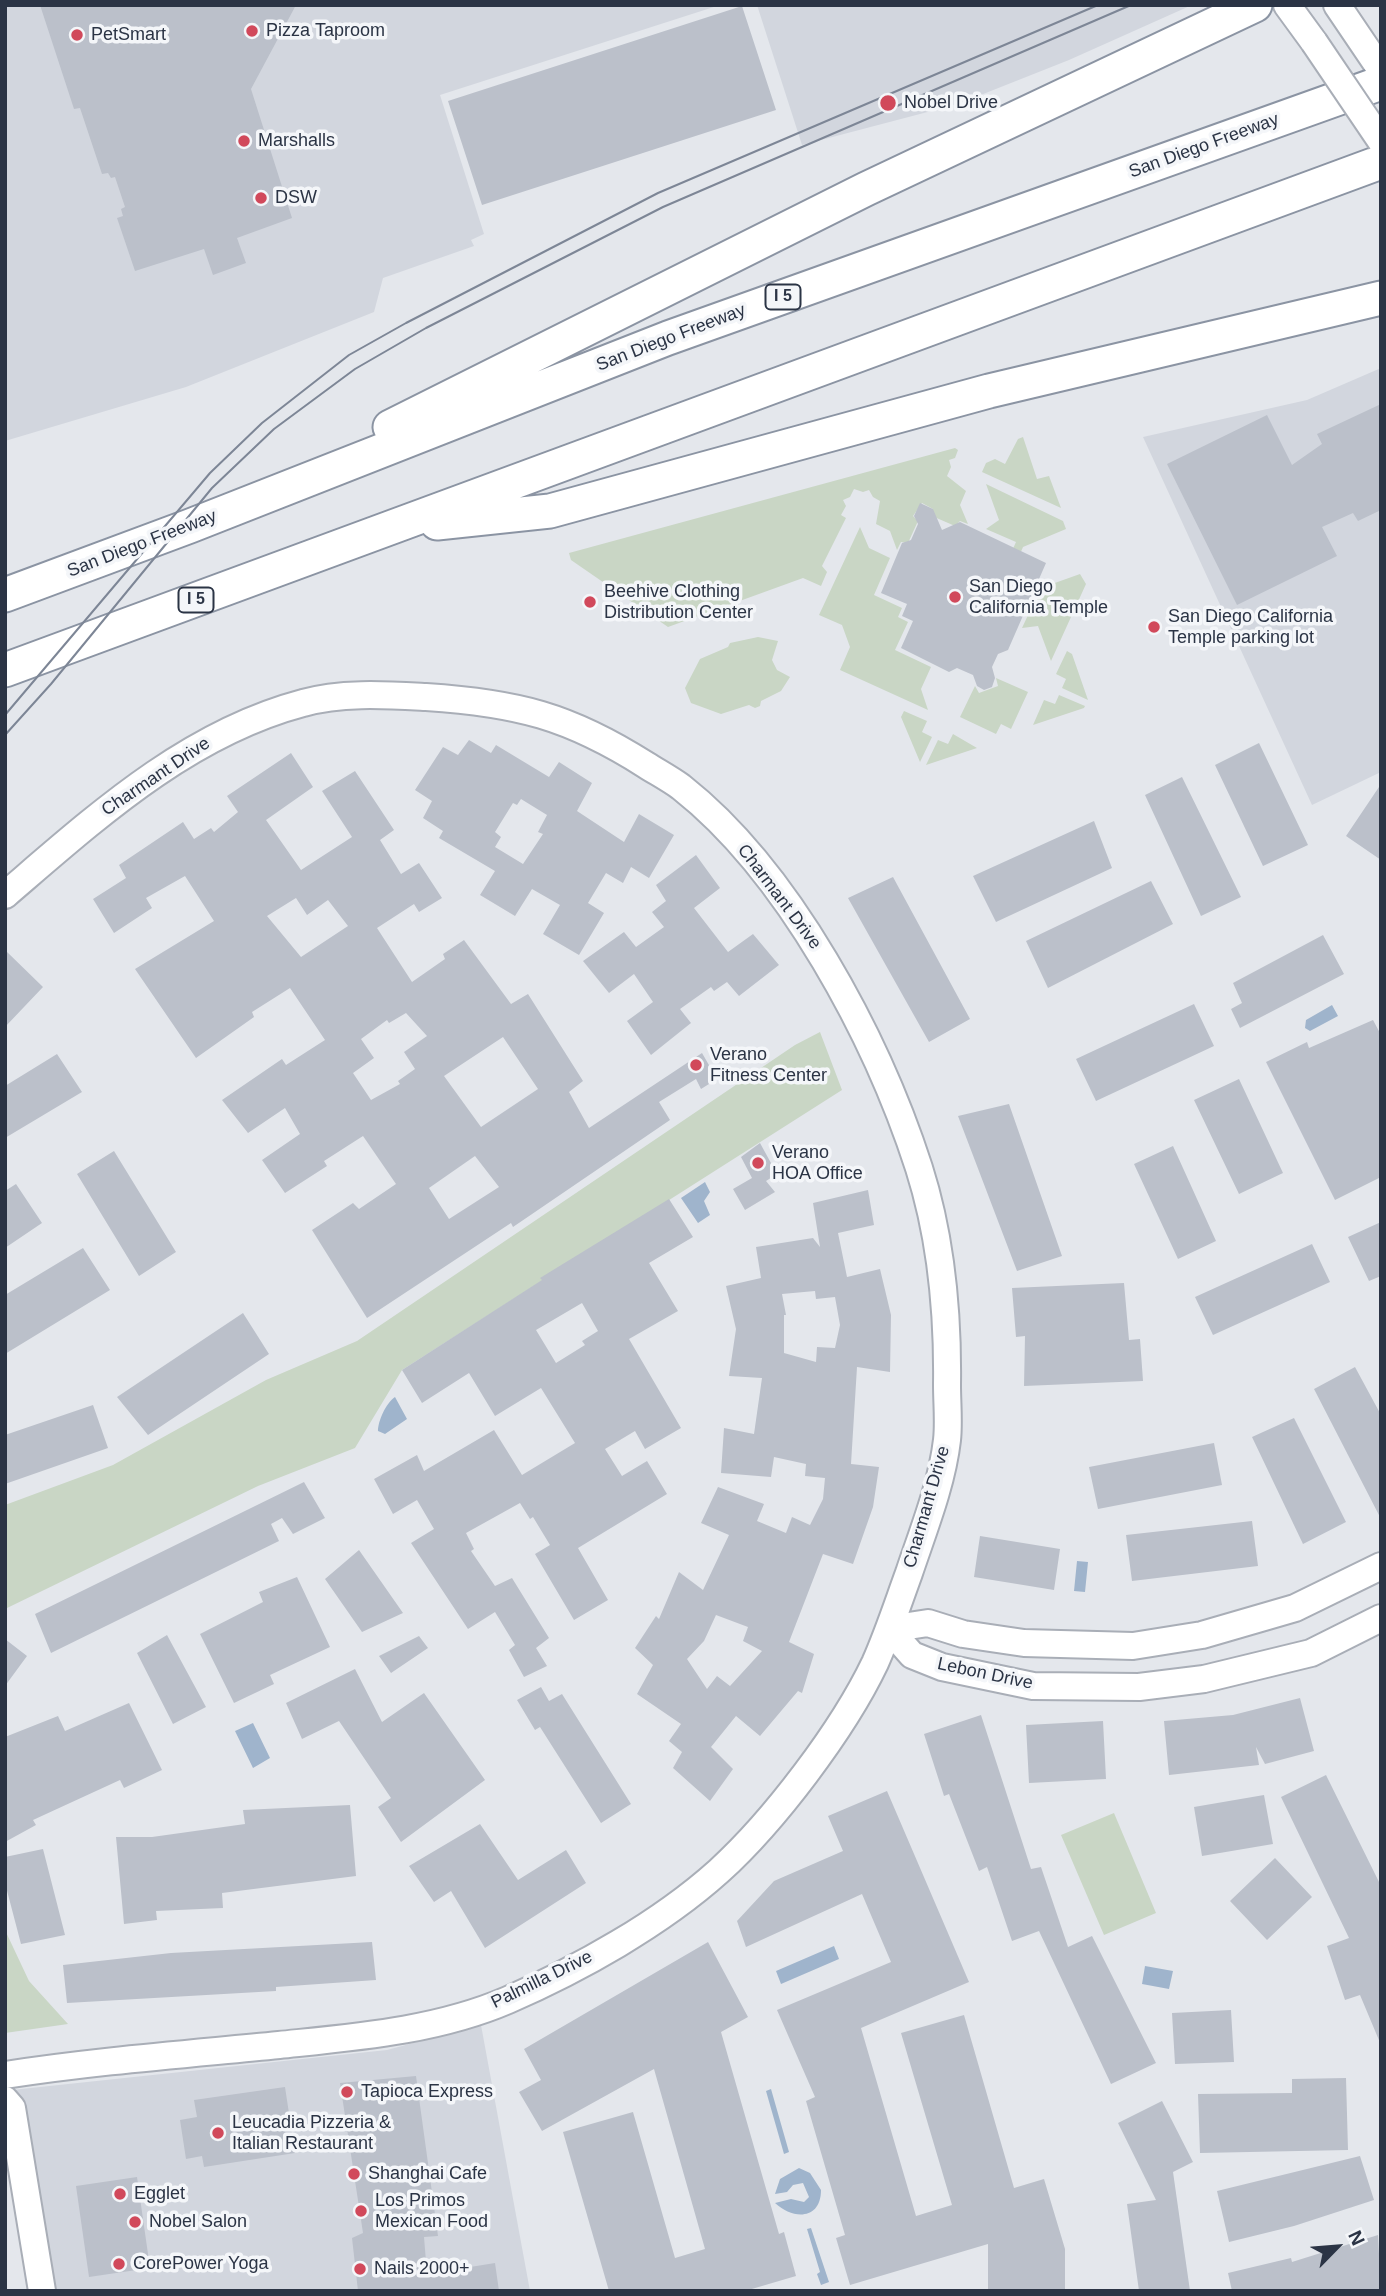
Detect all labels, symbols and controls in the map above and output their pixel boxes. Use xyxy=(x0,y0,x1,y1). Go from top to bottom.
place label: Pizza Taproom xyxy=(266,20,385,42)
marker: Pizza Taproom xyxy=(244,23,260,39)
place label: PetSmart xyxy=(91,24,166,46)
marker: PetSmart xyxy=(69,27,85,43)
place label: Nobel Drive xyxy=(904,92,998,114)
marker: Nobel Drive xyxy=(878,93,898,113)
street label: San Diego Freeway xyxy=(1126,109,1282,183)
place label: Marshalls xyxy=(258,130,335,152)
marker: Marshalls xyxy=(236,133,252,149)
place label: DSW xyxy=(275,187,317,209)
marker: DSW xyxy=(253,190,269,206)
road number: I 5 xyxy=(766,284,800,310)
street label: San Diego Freeway xyxy=(593,300,749,376)
street label: San Diego Freeway xyxy=(64,506,220,582)
place label: San Diego California Temple xyxy=(969,576,1108,618)
place label: Beehive Clothing Distribution Center xyxy=(604,581,753,624)
road number: I 5 xyxy=(178,587,214,612)
marker: San Diego California Temple xyxy=(947,589,963,605)
marker: Beehive Clothing Distribution Center xyxy=(582,594,598,610)
place label: San Diego California Temple parking lot xyxy=(1168,606,1333,648)
marker: San Diego California Temple parking lot xyxy=(1146,619,1162,635)
street label: Charmant Drive xyxy=(98,733,214,821)
street label: Charmant Drive xyxy=(732,840,826,954)
place label: Verano Fitness Center xyxy=(710,1044,827,1086)
marker: Verano Fitness Center xyxy=(688,1057,704,1073)
place label: Verano HOA Office xyxy=(772,1142,863,1184)
marker: Verano HOA Office xyxy=(750,1155,766,1171)
street label: Charmant Drive xyxy=(899,1443,955,1571)
street label: Lebon Drive xyxy=(935,1653,1035,1695)
street label: Palmilla Drive xyxy=(488,1946,596,2014)
place label: Tapioca Express xyxy=(361,2081,493,2103)
marker: Tapioca Express xyxy=(339,2084,355,2100)
place label: Leucadia Pizzeria & Italian Restaurant xyxy=(232,2112,391,2154)
marker: Leucadia Pizzeria & Italian Restaurant xyxy=(210,2125,226,2141)
place label: Shanghai Cafe xyxy=(368,2163,487,2185)
marker: Shanghai Cafe xyxy=(346,2166,362,2182)
place label: Egglet xyxy=(134,2183,185,2205)
marker: Egglet xyxy=(112,2186,128,2202)
place label: Los Primos Mexican Food xyxy=(375,2190,488,2232)
marker: Los Primos Mexican Food xyxy=(353,2203,369,2219)
place label: Nobel Salon xyxy=(149,2211,247,2233)
north arrow xyxy=(1302,2212,1372,2282)
marker: Nobel Salon xyxy=(127,2214,143,2230)
text: N xyxy=(1344,2227,1369,2249)
place label: CorePower Yoga xyxy=(133,2253,268,2275)
marker: CorePower Yoga xyxy=(111,2256,127,2272)
place label: Nails 2000+ xyxy=(374,2258,470,2280)
marker: Nails 2000+ xyxy=(352,2261,368,2277)

